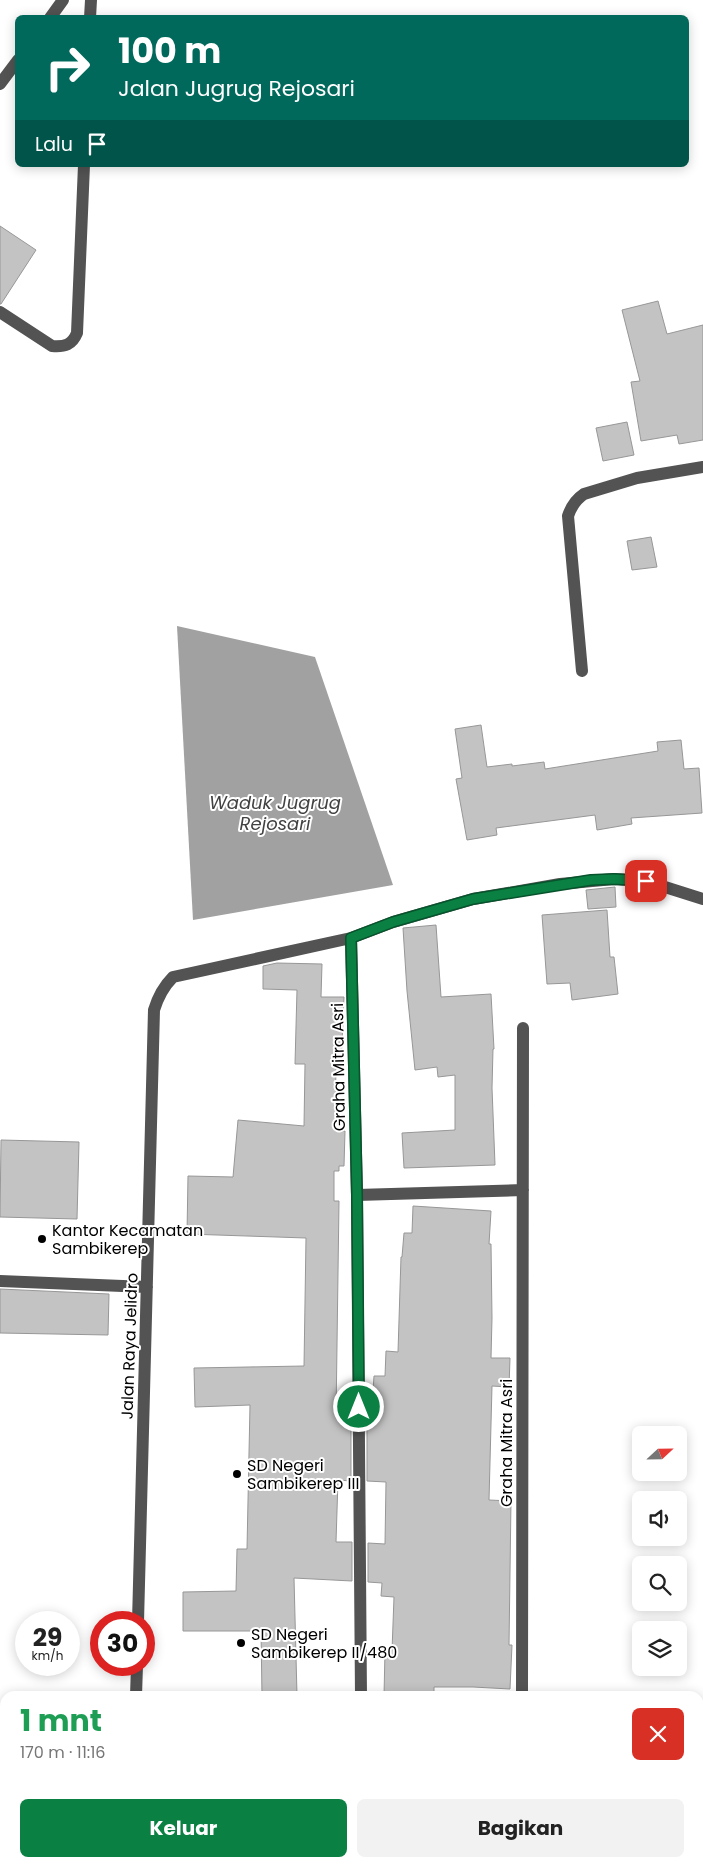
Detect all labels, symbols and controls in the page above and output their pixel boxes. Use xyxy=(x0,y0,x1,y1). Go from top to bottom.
text: 100 m xyxy=(118,26,221,75)
icon: right xyxy=(35,35,100,100)
text: Jalan Jugrug Rejosari xyxy=(118,73,355,104)
icon: arrive xyxy=(83,130,111,158)
text: Lalu xyxy=(35,131,73,158)
water label: Waduk Jugrug Rejosari xyxy=(209,790,341,836)
pin xyxy=(625,860,667,902)
icon: arrive xyxy=(632,867,660,895)
street label: Graha Mitra Asri xyxy=(326,1003,351,1131)
place label: Kantor Kecamatan Sambikerep xyxy=(52,1219,203,1260)
marker: Kantor Kecamatan Sambikerep xyxy=(36,1233,48,1245)
street label: Jalan Raya Jelidro xyxy=(115,1272,144,1420)
street label: Graha Mitra Asri xyxy=(495,1379,518,1507)
position arrow xyxy=(332,1380,384,1432)
north arrow xyxy=(632,1426,688,1481)
map controls xyxy=(632,1426,687,1676)
place label: SD Negeri Sambikerep III xyxy=(247,1454,359,1495)
marker: SD Negeri Sambikerep III xyxy=(231,1468,243,1480)
button: sound xyxy=(632,1491,687,1546)
button: search xyxy=(632,1556,687,1611)
speed limit sign: 30 xyxy=(90,1611,155,1676)
text: 29 xyxy=(33,1620,62,1655)
button: layers xyxy=(632,1621,687,1676)
place label: SD Negeri Sambikerep II/480 xyxy=(251,1623,397,1664)
marker: SD Negeri Sambikerep II/480 xyxy=(235,1637,247,1649)
text: km/h xyxy=(32,1647,63,1664)
text: 1 mnt xyxy=(20,1699,102,1742)
button: close xyxy=(632,1708,684,1760)
text: 170 m · 11:16 xyxy=(20,1741,106,1764)
button: Keluar xyxy=(20,1799,347,1857)
button: Bagikan xyxy=(357,1799,684,1857)

